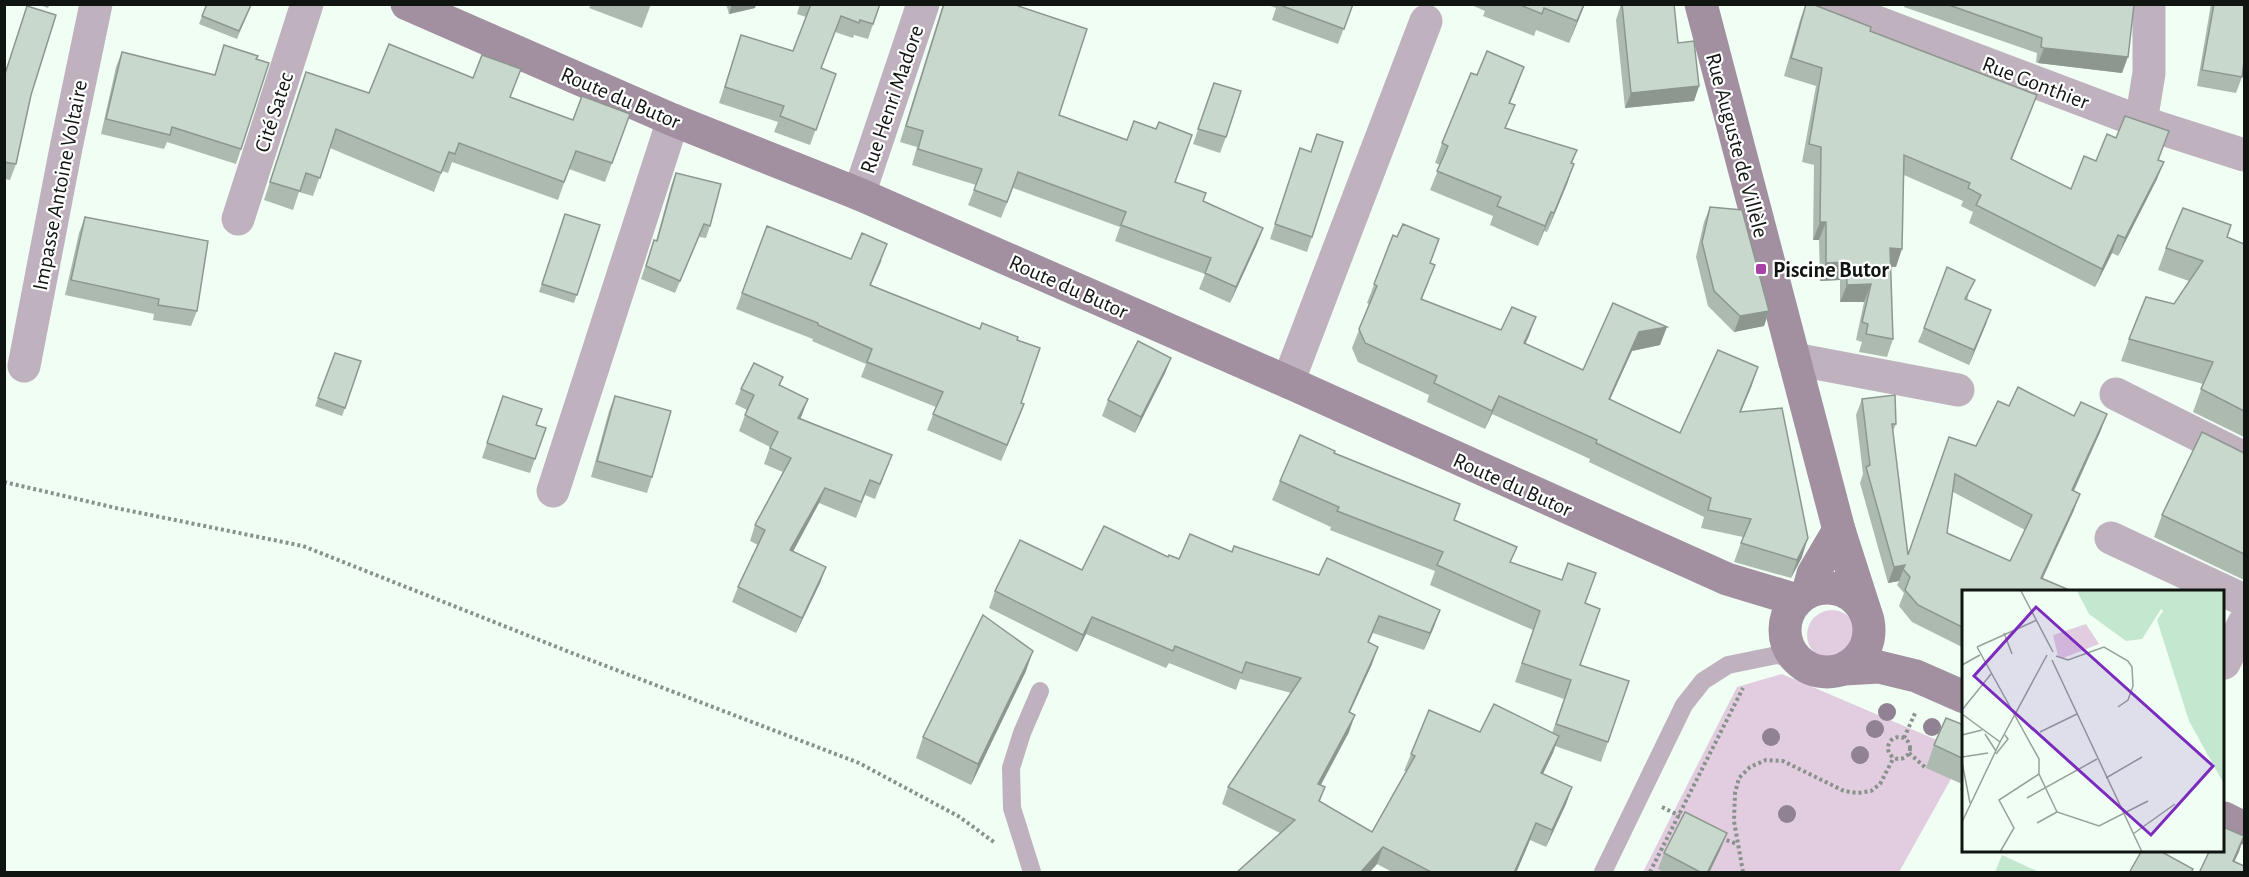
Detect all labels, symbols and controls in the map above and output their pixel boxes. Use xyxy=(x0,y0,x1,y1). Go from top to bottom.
street label: Rue Henri Madore xyxy=(856,22,928,176)
street label: Rue Auguste de Villèle xyxy=(1702,51,1772,240)
street label: Rue Gonthier xyxy=(1979,53,2092,113)
street label: Route du Butor xyxy=(558,63,684,133)
street label: Cité Satec xyxy=(251,69,297,155)
street label: Impasse Antoine Voltaire xyxy=(29,78,91,292)
street label: Route du Butor xyxy=(1006,251,1131,323)
place label: Piscine Butor xyxy=(1773,259,1889,281)
marker: Piscine Butor xyxy=(1754,262,1768,276)
street label: Route du Butor xyxy=(1450,449,1575,521)
inset map xyxy=(1962,590,2225,853)

